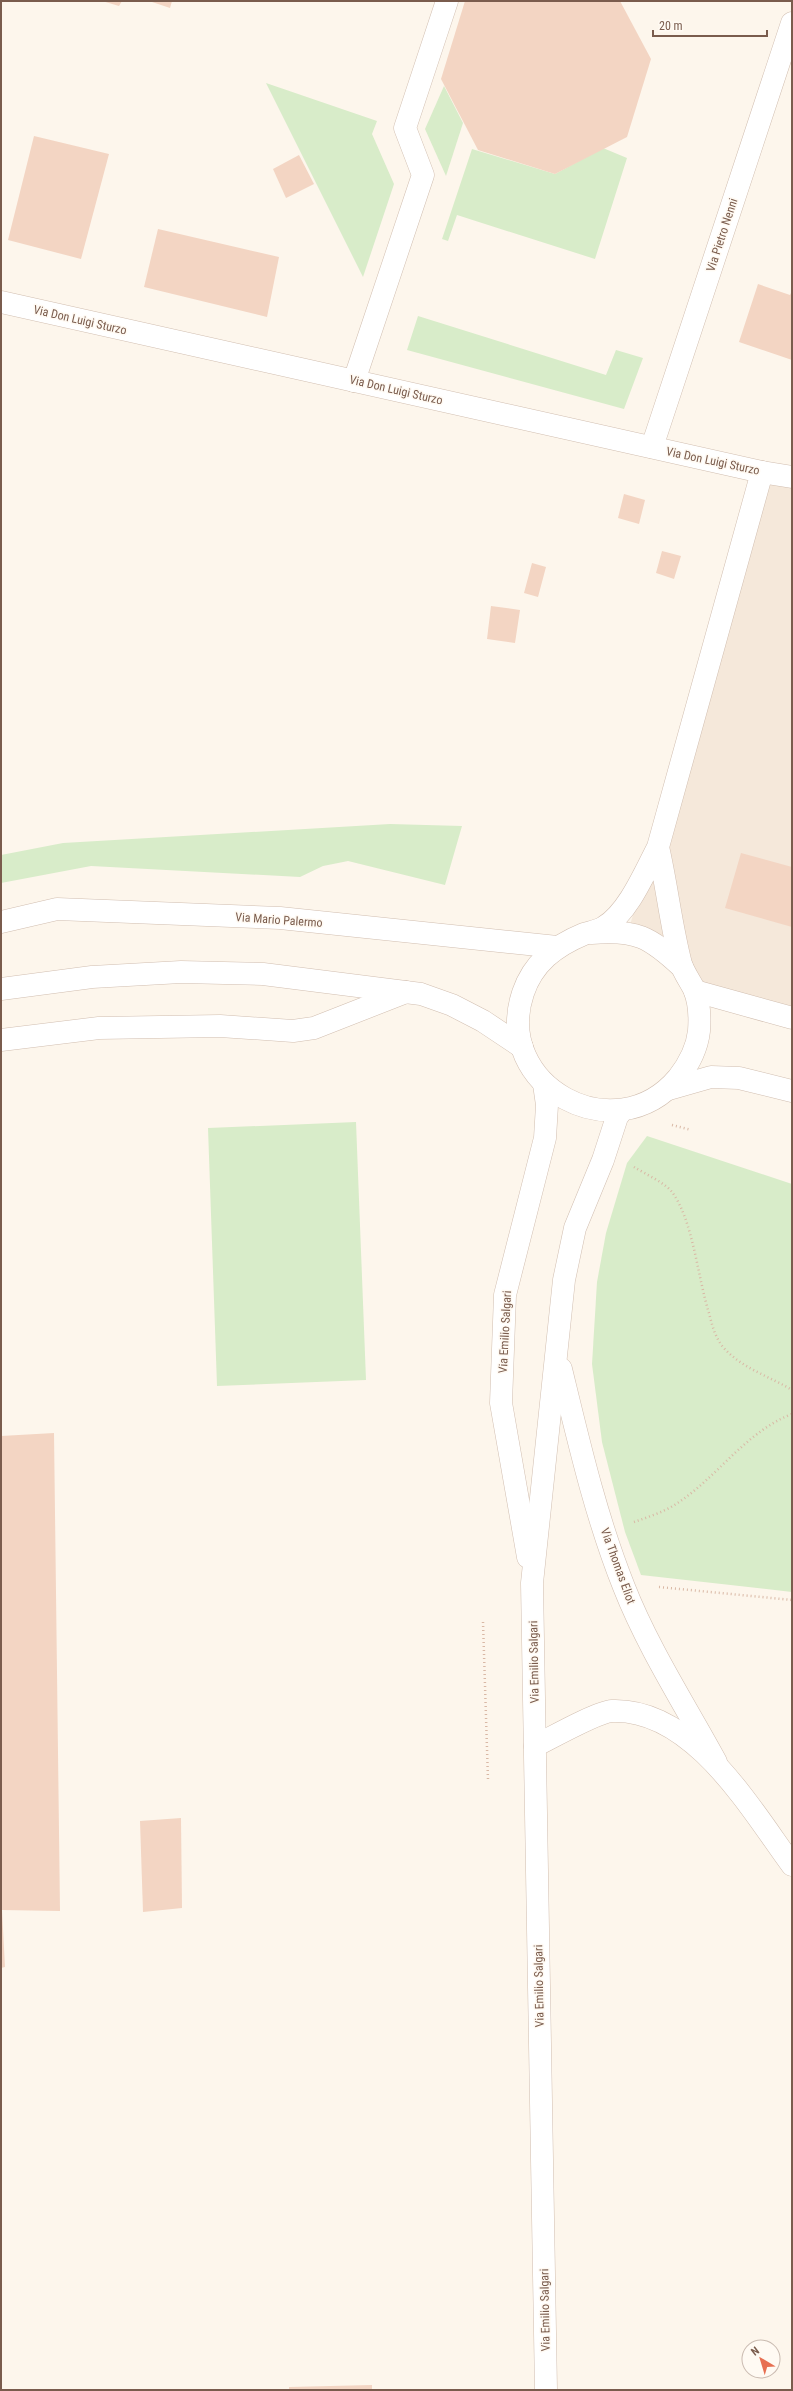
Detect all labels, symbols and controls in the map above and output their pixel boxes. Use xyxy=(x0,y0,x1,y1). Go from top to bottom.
scale bar xyxy=(653,12,767,38)
text: 20 m xyxy=(659,19,683,33)
street label: Via Pietro Nenni xyxy=(704,197,740,273)
street label: Via Don Luigi Sturzo xyxy=(32,302,128,338)
street label: Via Don Luigi Sturzo xyxy=(348,372,444,408)
street label: Via Don Luigi Sturzo xyxy=(665,444,761,478)
street label: Via Mario Palermo xyxy=(235,910,323,930)
street label: Via Emilio Salgari xyxy=(496,1290,514,1374)
street label: Via Thomas Eliot xyxy=(598,1526,638,1606)
street label: Via Emilio Salgari xyxy=(526,1620,542,1704)
street label: Via Emilio Salgari xyxy=(531,1944,547,2028)
street label: Via Emilio Salgari xyxy=(537,2268,553,2352)
north arrow xyxy=(741,2339,781,2379)
text: N xyxy=(748,2344,762,2359)

